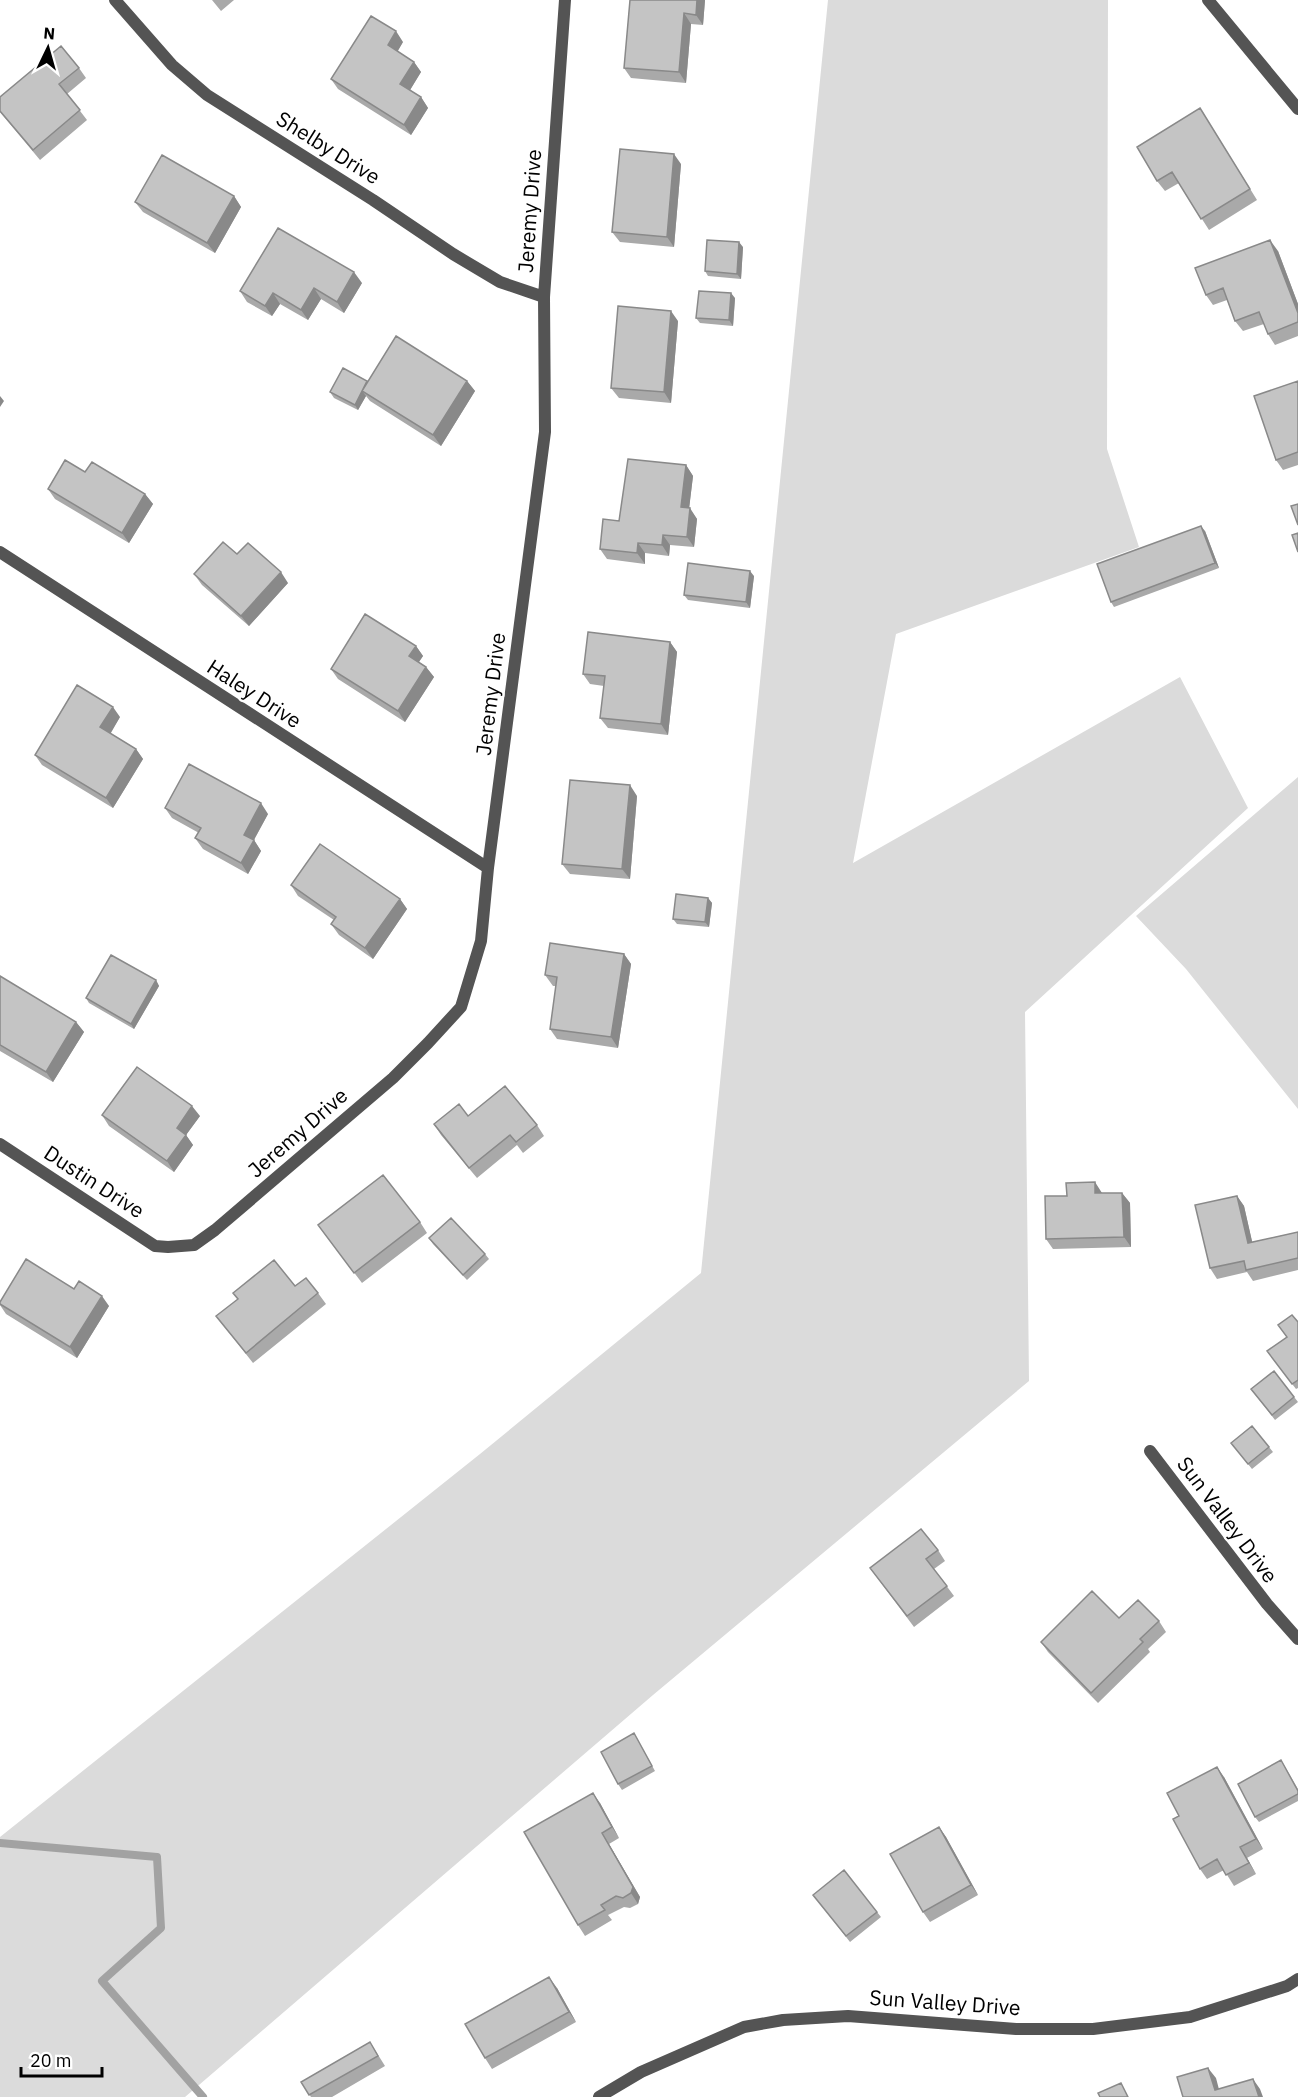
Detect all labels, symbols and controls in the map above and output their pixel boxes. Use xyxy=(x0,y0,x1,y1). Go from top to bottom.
north arrow xyxy=(18,18,78,78)
text: N xyxy=(43,23,56,44)
street label: Shelby Drive xyxy=(271,104,386,190)
street label: Jeremy Drive xyxy=(511,148,547,274)
street label: Jeremy Drive xyxy=(469,631,511,757)
street label: Haley Drive xyxy=(202,652,307,734)
street label: Jeremy Drive xyxy=(241,1081,353,1183)
street label: Dustin Drive xyxy=(39,1138,150,1224)
street label: Sun Valley Drive xyxy=(1171,1451,1285,1588)
street label: Sun Valley Drive xyxy=(869,1983,1022,2021)
scale bar xyxy=(21,2040,102,2078)
text: 20 m xyxy=(30,2049,72,2072)

